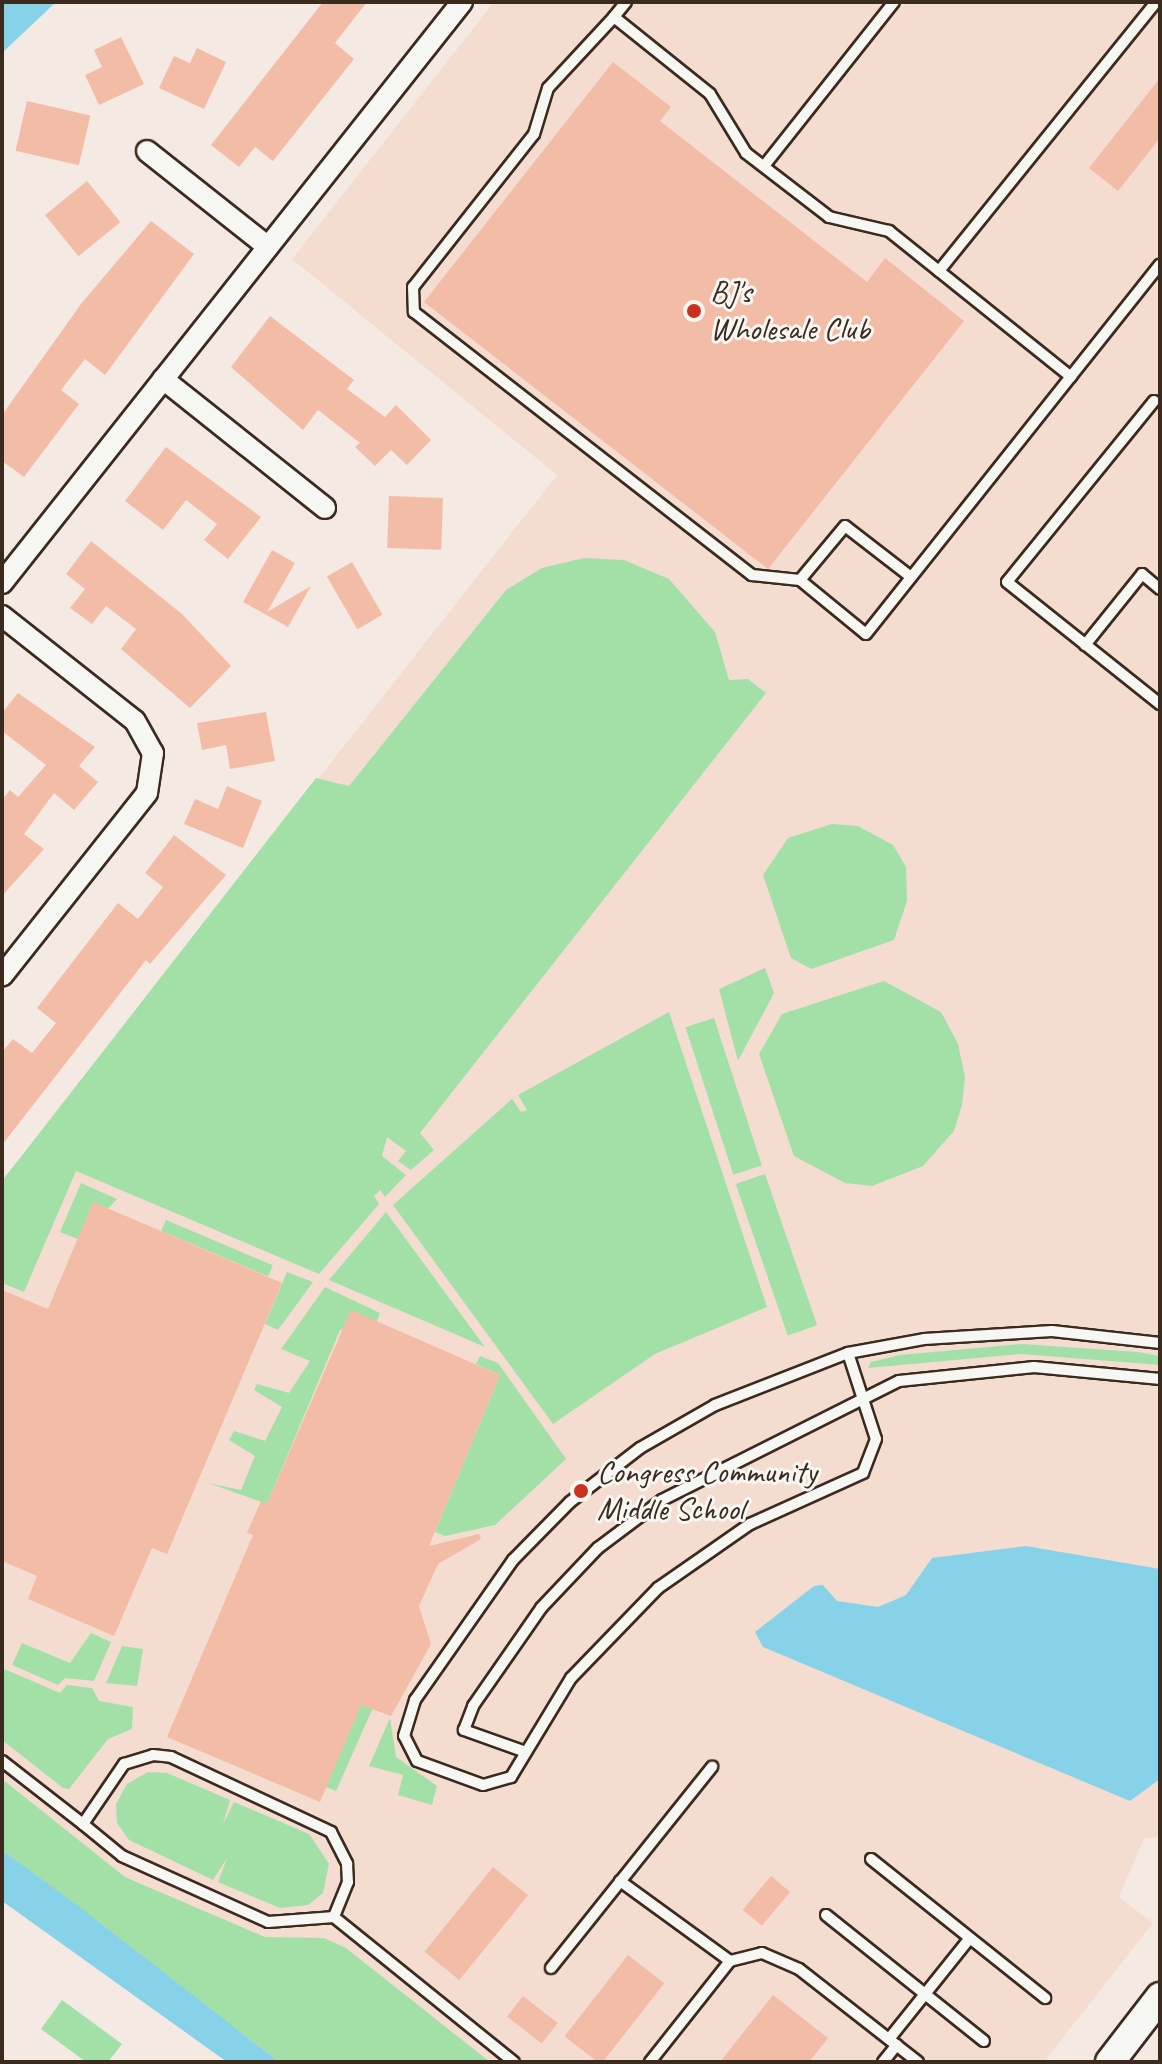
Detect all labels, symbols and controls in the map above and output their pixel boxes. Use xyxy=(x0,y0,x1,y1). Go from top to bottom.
place label: BJ's Wholesale Club xyxy=(710,274,870,349)
marker: BJ's Wholesale Club xyxy=(685,302,703,320)
place label: Congress Community Middle School xyxy=(597,1454,818,1529)
marker: Congress Community Middle School xyxy=(572,1482,590,1500)

